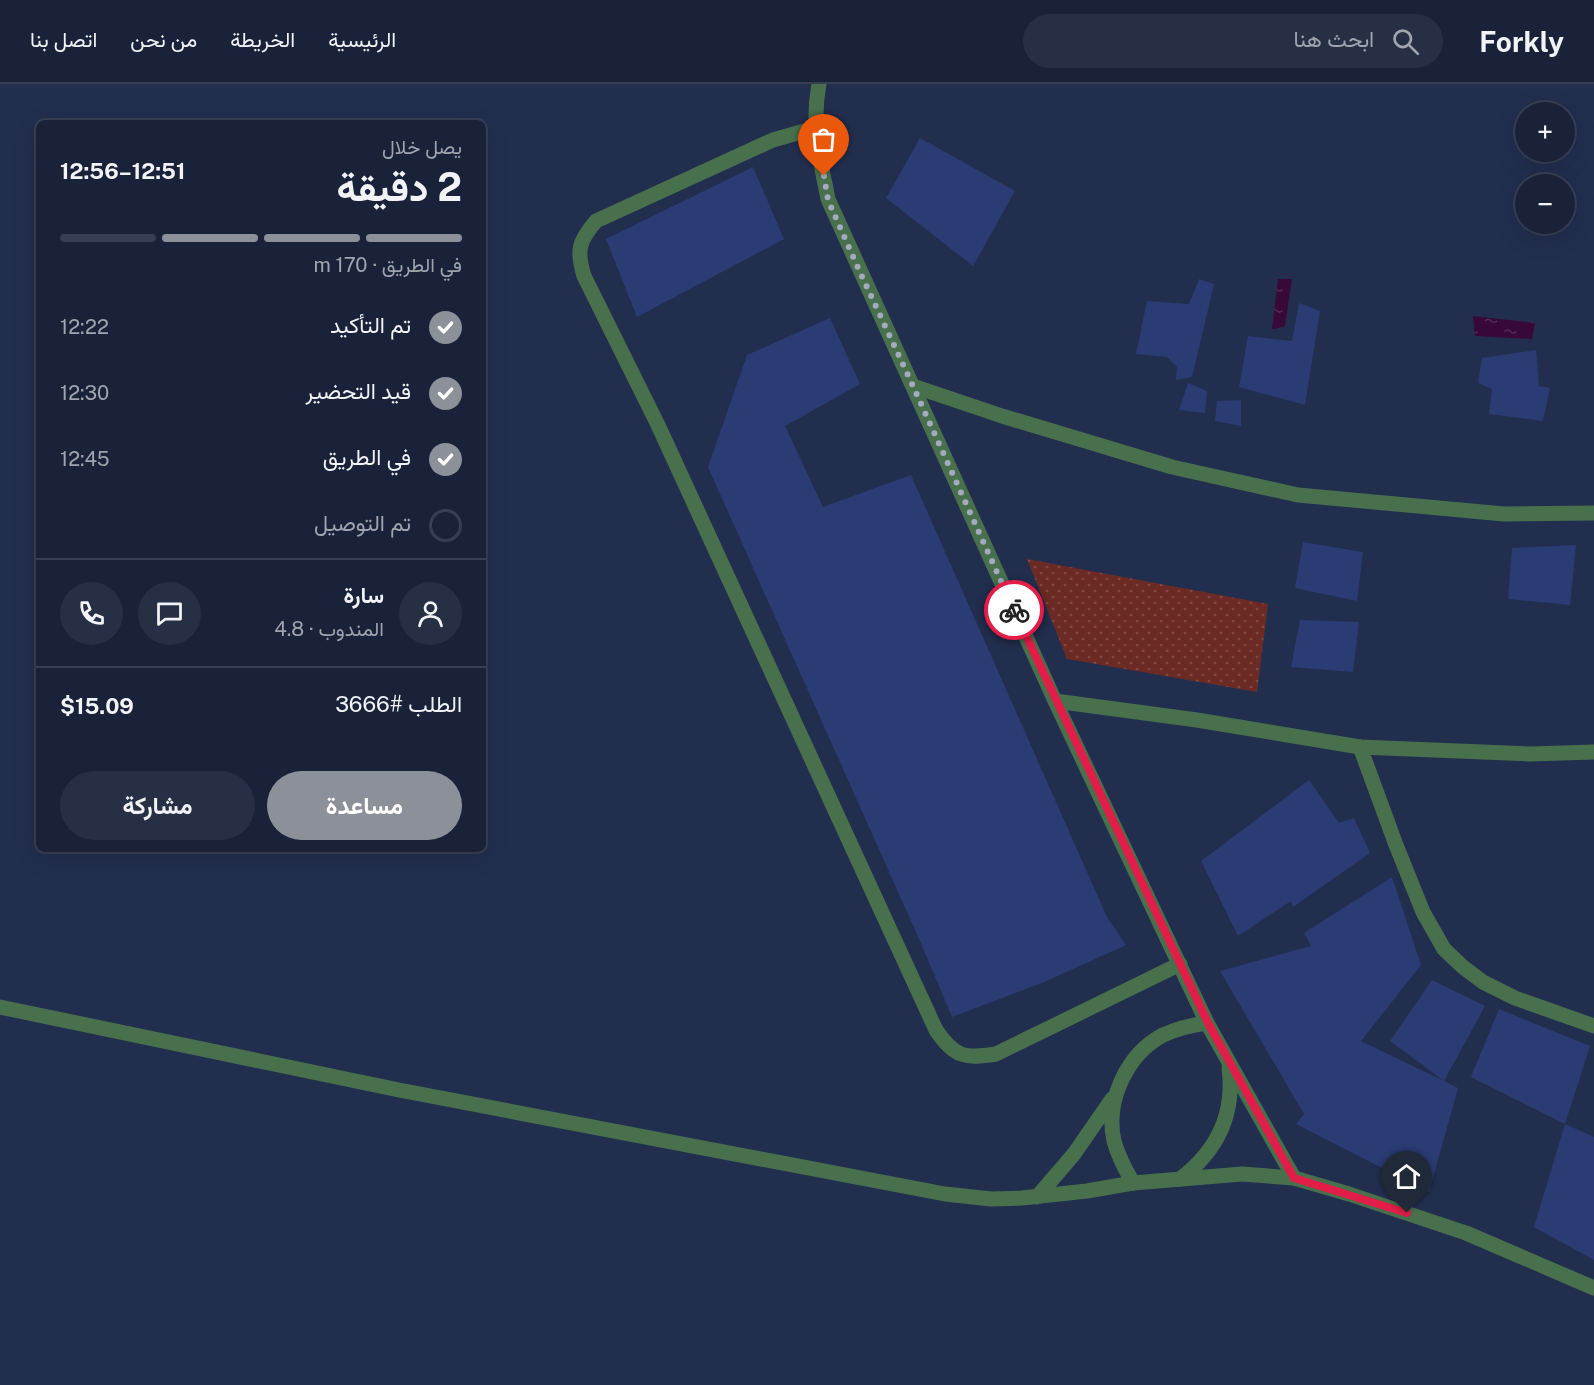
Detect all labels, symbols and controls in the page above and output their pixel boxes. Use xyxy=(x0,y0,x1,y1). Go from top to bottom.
search box xyxy=(1023,14,1443,68)
icon: search xyxy=(1389,25,1422,58)
text: Forkly xyxy=(1479,25,1564,58)
text: ابحث هنا xyxy=(1293,26,1374,52)
text: اتصل بنا xyxy=(30,27,97,52)
text: من نحن xyxy=(130,27,197,52)
text: الخريطة xyxy=(230,27,295,52)
text: الرئيسية xyxy=(328,27,396,52)
map controls xyxy=(1515,102,1575,234)
button: + xyxy=(1515,102,1575,162)
pin xyxy=(798,114,849,176)
icon: bag xyxy=(807,123,840,156)
text: يصل خلال xyxy=(382,135,462,159)
text: 12:51–12:56 xyxy=(60,158,185,184)
text: 2 دقيقة xyxy=(336,164,462,210)
button: − xyxy=(1515,174,1575,234)
text: في الطريق · 170 m xyxy=(313,253,462,277)
icon: check xyxy=(429,311,462,344)
text: تم التأكيد xyxy=(330,312,411,338)
text: 12:22 xyxy=(60,315,109,339)
icon: check xyxy=(429,377,462,410)
text: قيد التحضير xyxy=(305,378,411,404)
text: 12:30 xyxy=(60,381,109,405)
icon: check xyxy=(429,443,462,476)
text: في الطريق xyxy=(323,444,411,470)
text: 12:45 xyxy=(60,447,110,471)
text: تم التوصيل xyxy=(314,510,411,536)
courier xyxy=(984,580,1044,640)
button: phone xyxy=(60,582,123,645)
button: chat xyxy=(138,582,201,645)
text: سارة xyxy=(343,582,384,608)
button: person xyxy=(399,582,462,645)
icon: bike xyxy=(998,594,1031,627)
text: المندوب · 4.8 xyxy=(274,617,384,641)
text: الطلب #3666 xyxy=(335,691,462,717)
text: $15.09 xyxy=(60,693,134,719)
button: مشاركة xyxy=(60,771,255,840)
button: مساعدة xyxy=(267,771,462,840)
pin xyxy=(1381,1151,1432,1213)
icon: home xyxy=(1390,1160,1423,1193)

